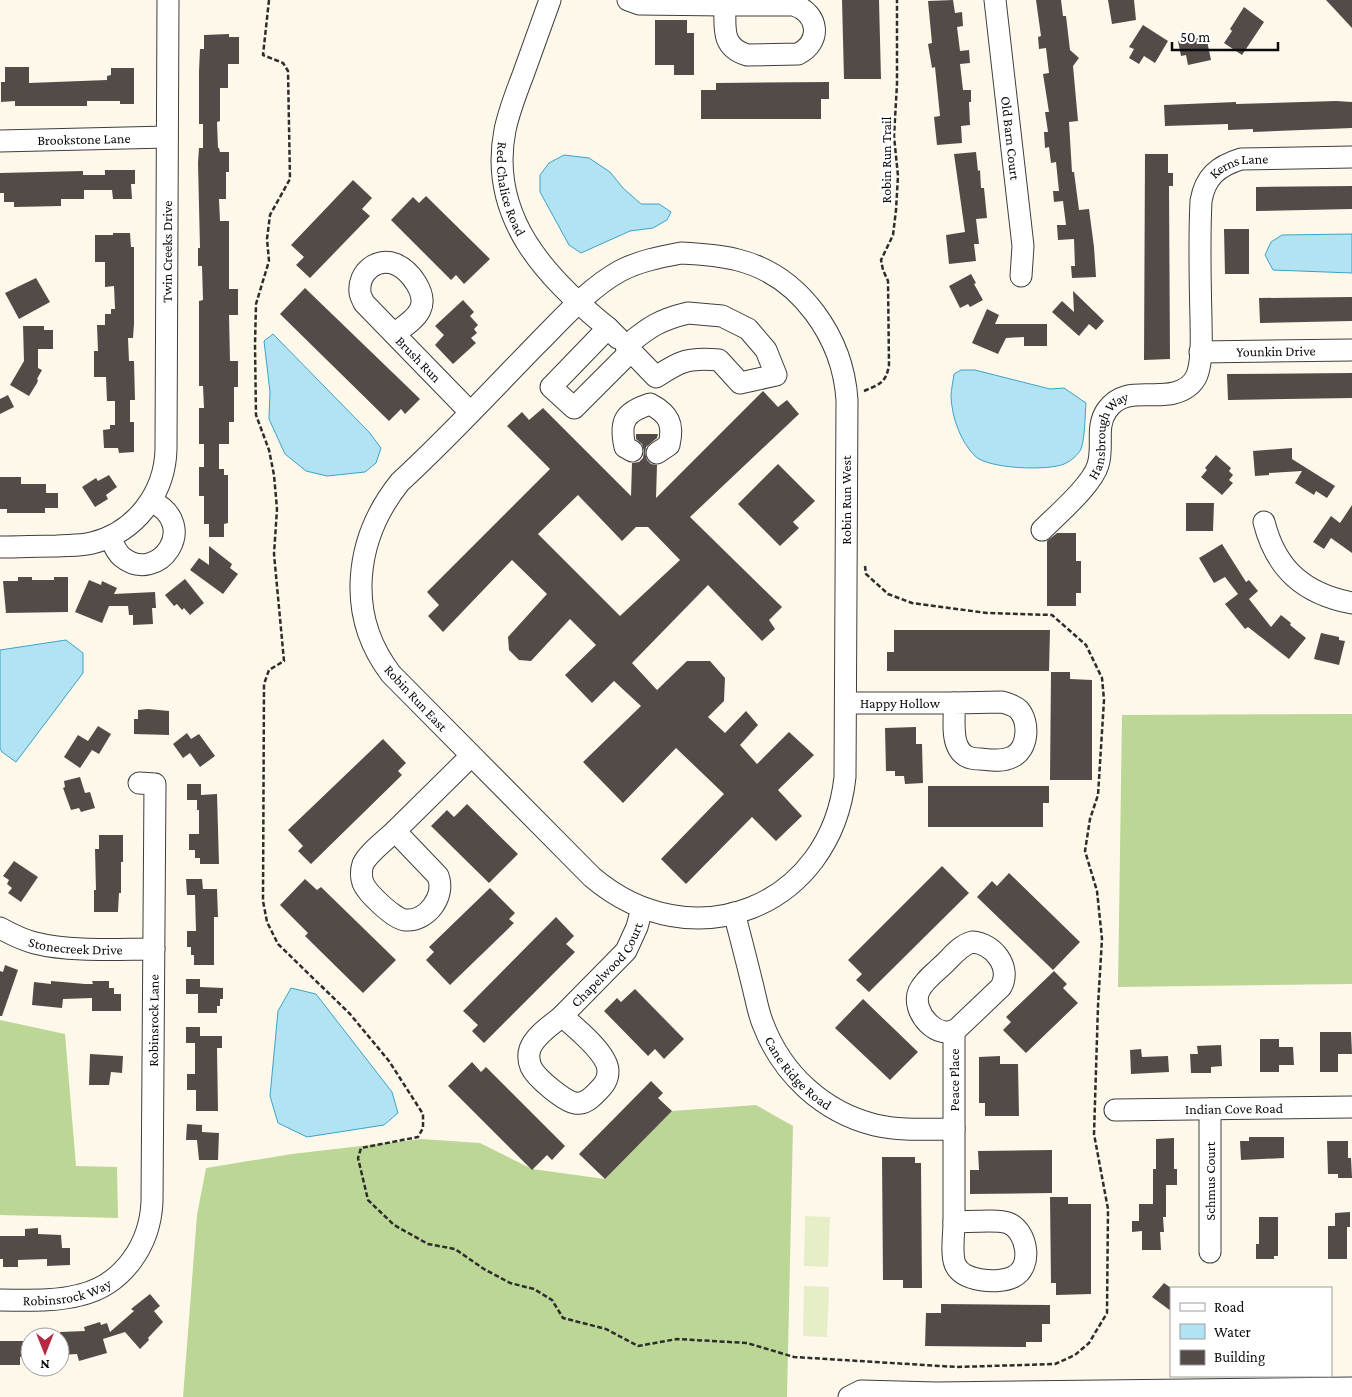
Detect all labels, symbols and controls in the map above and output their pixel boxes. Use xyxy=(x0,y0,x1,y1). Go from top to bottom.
scale bar xyxy=(1172,20,1278,52)
text: 50 m xyxy=(1180,29,1210,45)
street label: Old Barn Court xyxy=(998,95,1023,181)
street label: Robin Run Trail xyxy=(878,116,894,203)
street label: Brookstone Lane xyxy=(37,130,131,148)
street label: Red Chalice Road xyxy=(494,141,529,239)
street label: Kerns Lane xyxy=(1206,151,1269,182)
street label: Twin Creeks Drive xyxy=(159,201,175,303)
street label: Brush Run xyxy=(393,333,445,386)
street label: Younkin Drive xyxy=(1236,342,1316,360)
street label: Hansbrough Way xyxy=(1084,388,1131,482)
street label: Robin Run West xyxy=(838,455,854,545)
street label: Robin Run East xyxy=(381,661,451,735)
street label: Happy Hollow xyxy=(860,695,941,711)
street label: Chapelwood Court xyxy=(568,920,646,1010)
street label: Stonecreek Drive xyxy=(27,934,123,957)
street label: Robinsrock Lane xyxy=(145,974,162,1067)
street label: Cane Ridge Road xyxy=(761,1034,835,1113)
street label: Peace Place xyxy=(946,1049,962,1112)
street label: Indian Cove Road xyxy=(1185,1100,1284,1117)
street label: Schmus Court xyxy=(1202,1141,1218,1220)
street label: Robinsrock Way xyxy=(23,1275,115,1308)
legend xyxy=(1170,1287,1332,1377)
text: Road xyxy=(1214,1299,1245,1315)
text: Water xyxy=(1214,1324,1251,1340)
north arrow xyxy=(20,1327,70,1377)
text: Building xyxy=(1214,1349,1265,1366)
text: N xyxy=(40,1357,50,1373)

